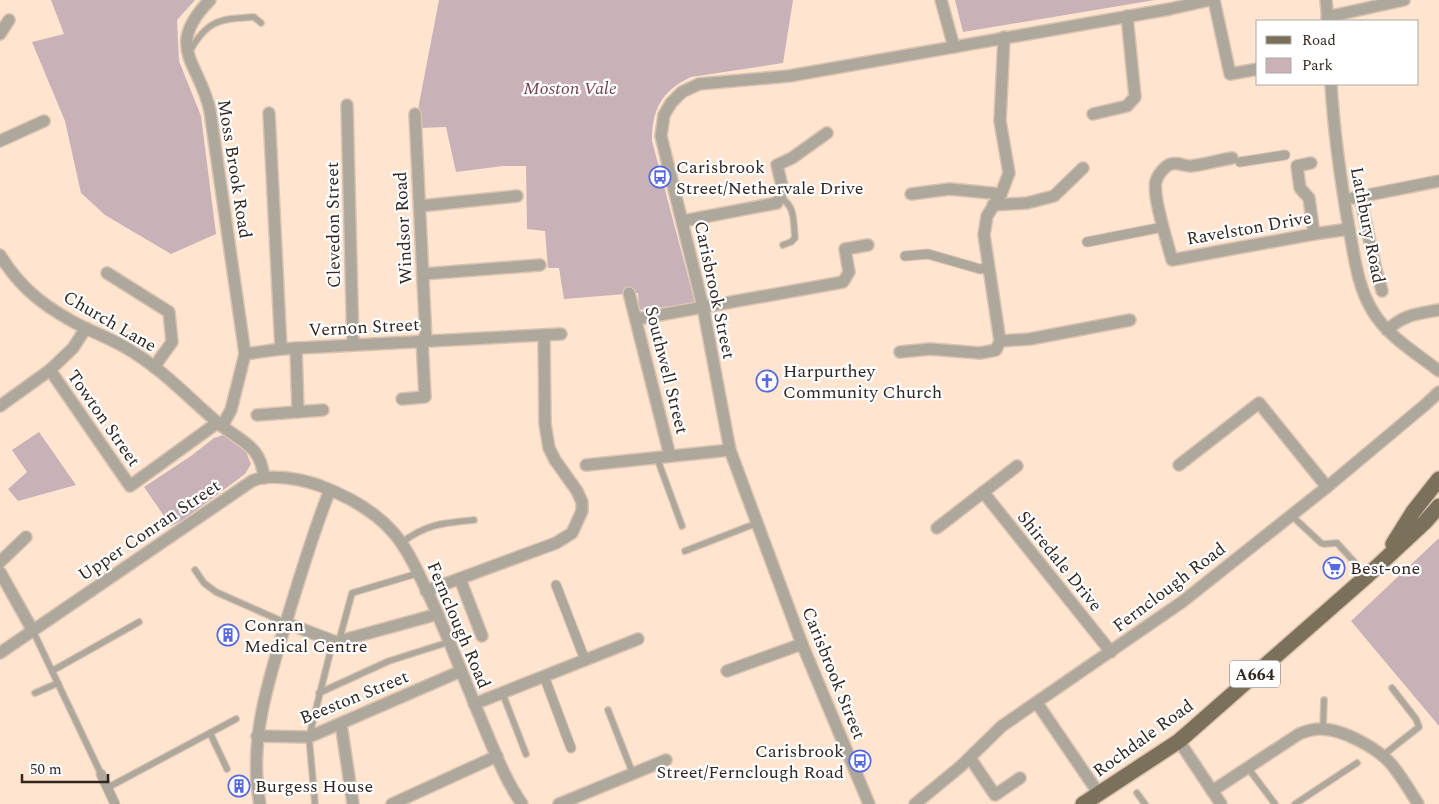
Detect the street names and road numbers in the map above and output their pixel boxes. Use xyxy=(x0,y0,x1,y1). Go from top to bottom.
street label: Moss Brook Road xyxy=(210,98,259,241)
street label: Clevedon Street xyxy=(319,162,348,288)
street label: Lathbury Road xyxy=(1343,165,1392,286)
street label: Windsor Road xyxy=(387,171,420,285)
street label: Ravelston Drive xyxy=(1185,204,1314,253)
street label: Carisbrook Street xyxy=(687,218,742,362)
street label: Church Lane xyxy=(58,284,161,359)
street label: Southwell Street xyxy=(638,303,695,437)
street label: Vernon Street xyxy=(308,311,420,344)
street label: Towton Street xyxy=(60,364,147,472)
street label: Upper Conran Street xyxy=(73,473,226,588)
street label: Shiredale Drive xyxy=(1010,505,1109,618)
street label: Fernclough Road xyxy=(1107,536,1232,639)
street label: Fernclough Road xyxy=(420,557,497,693)
street label: Carisbrook Street xyxy=(795,603,872,744)
road number: A664 xyxy=(1230,661,1280,688)
street label: Beeston Street xyxy=(296,663,413,732)
street label: Rochdale Road xyxy=(1087,693,1199,784)

